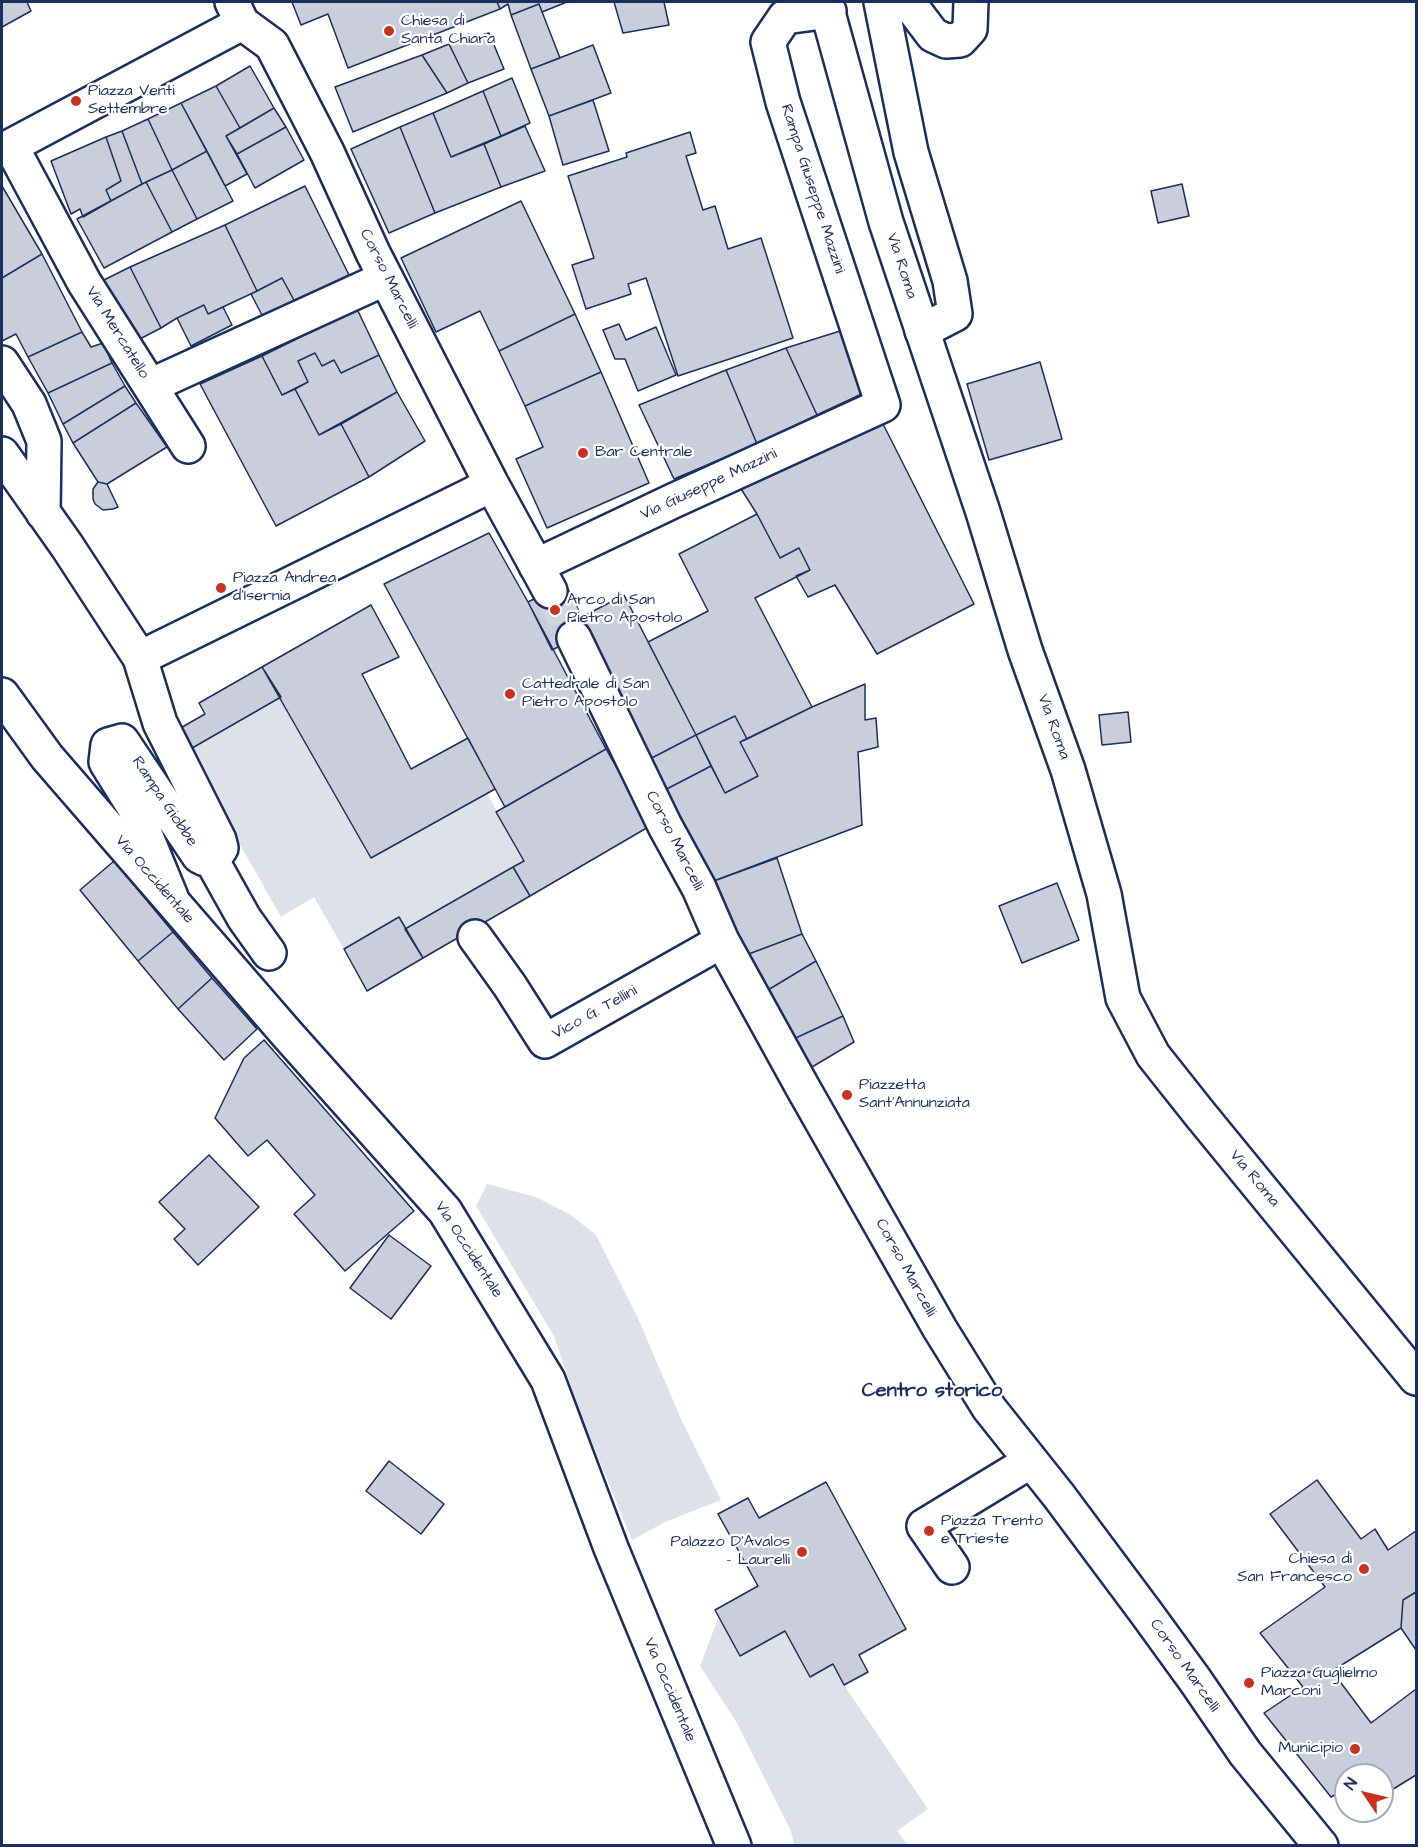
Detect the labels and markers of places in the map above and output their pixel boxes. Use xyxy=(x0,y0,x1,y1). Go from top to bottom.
place label: Chiesa di Santa Chiara xyxy=(401,12,495,50)
marker: Chiesa di Santa Chiara xyxy=(382,24,396,38)
place label: Piazza Venti Settembre xyxy=(88,82,175,120)
marker: Piazza Venti Settembre xyxy=(69,94,83,108)
place label: Bar Centrale xyxy=(595,443,692,463)
marker: Bar Centrale xyxy=(576,446,590,460)
place label: Piazza Andrea d'Isernia xyxy=(233,569,336,607)
marker: Piazza Andrea d'Isernia xyxy=(214,581,228,595)
place label: Arco di San Pietro Apostolo xyxy=(567,591,682,629)
marker: Arco di San Pietro Apostolo xyxy=(548,603,562,617)
place label: Cattedrale di San Pietro Apostolo xyxy=(522,675,649,713)
marker: Cattedrale di San Pietro Apostolo xyxy=(503,687,517,701)
place label: Piazzetta Sant'Annunziata xyxy=(859,1076,970,1114)
marker: Piazzetta Sant'Annunziata xyxy=(840,1088,854,1102)
place label: Piazza Trento e Trieste xyxy=(941,1512,1043,1550)
marker: Piazza Trento e Trieste xyxy=(922,1524,936,1538)
place label: Palazzo D'Avalos - Laurelli xyxy=(671,1533,790,1571)
marker: Palazzo D'Avalos - Laurelli xyxy=(795,1545,809,1559)
place label: Chiesa di San Francesco xyxy=(1237,1550,1352,1588)
marker: Chiesa di San Francesco xyxy=(1357,1562,1371,1576)
place label: Piazza Guglielmo Marconi xyxy=(1261,1664,1377,1702)
marker: Piazza Guglielmo Marconi xyxy=(1242,1676,1256,1690)
place label: Municipio xyxy=(1278,1739,1343,1759)
marker: Municipio xyxy=(1348,1742,1362,1756)

